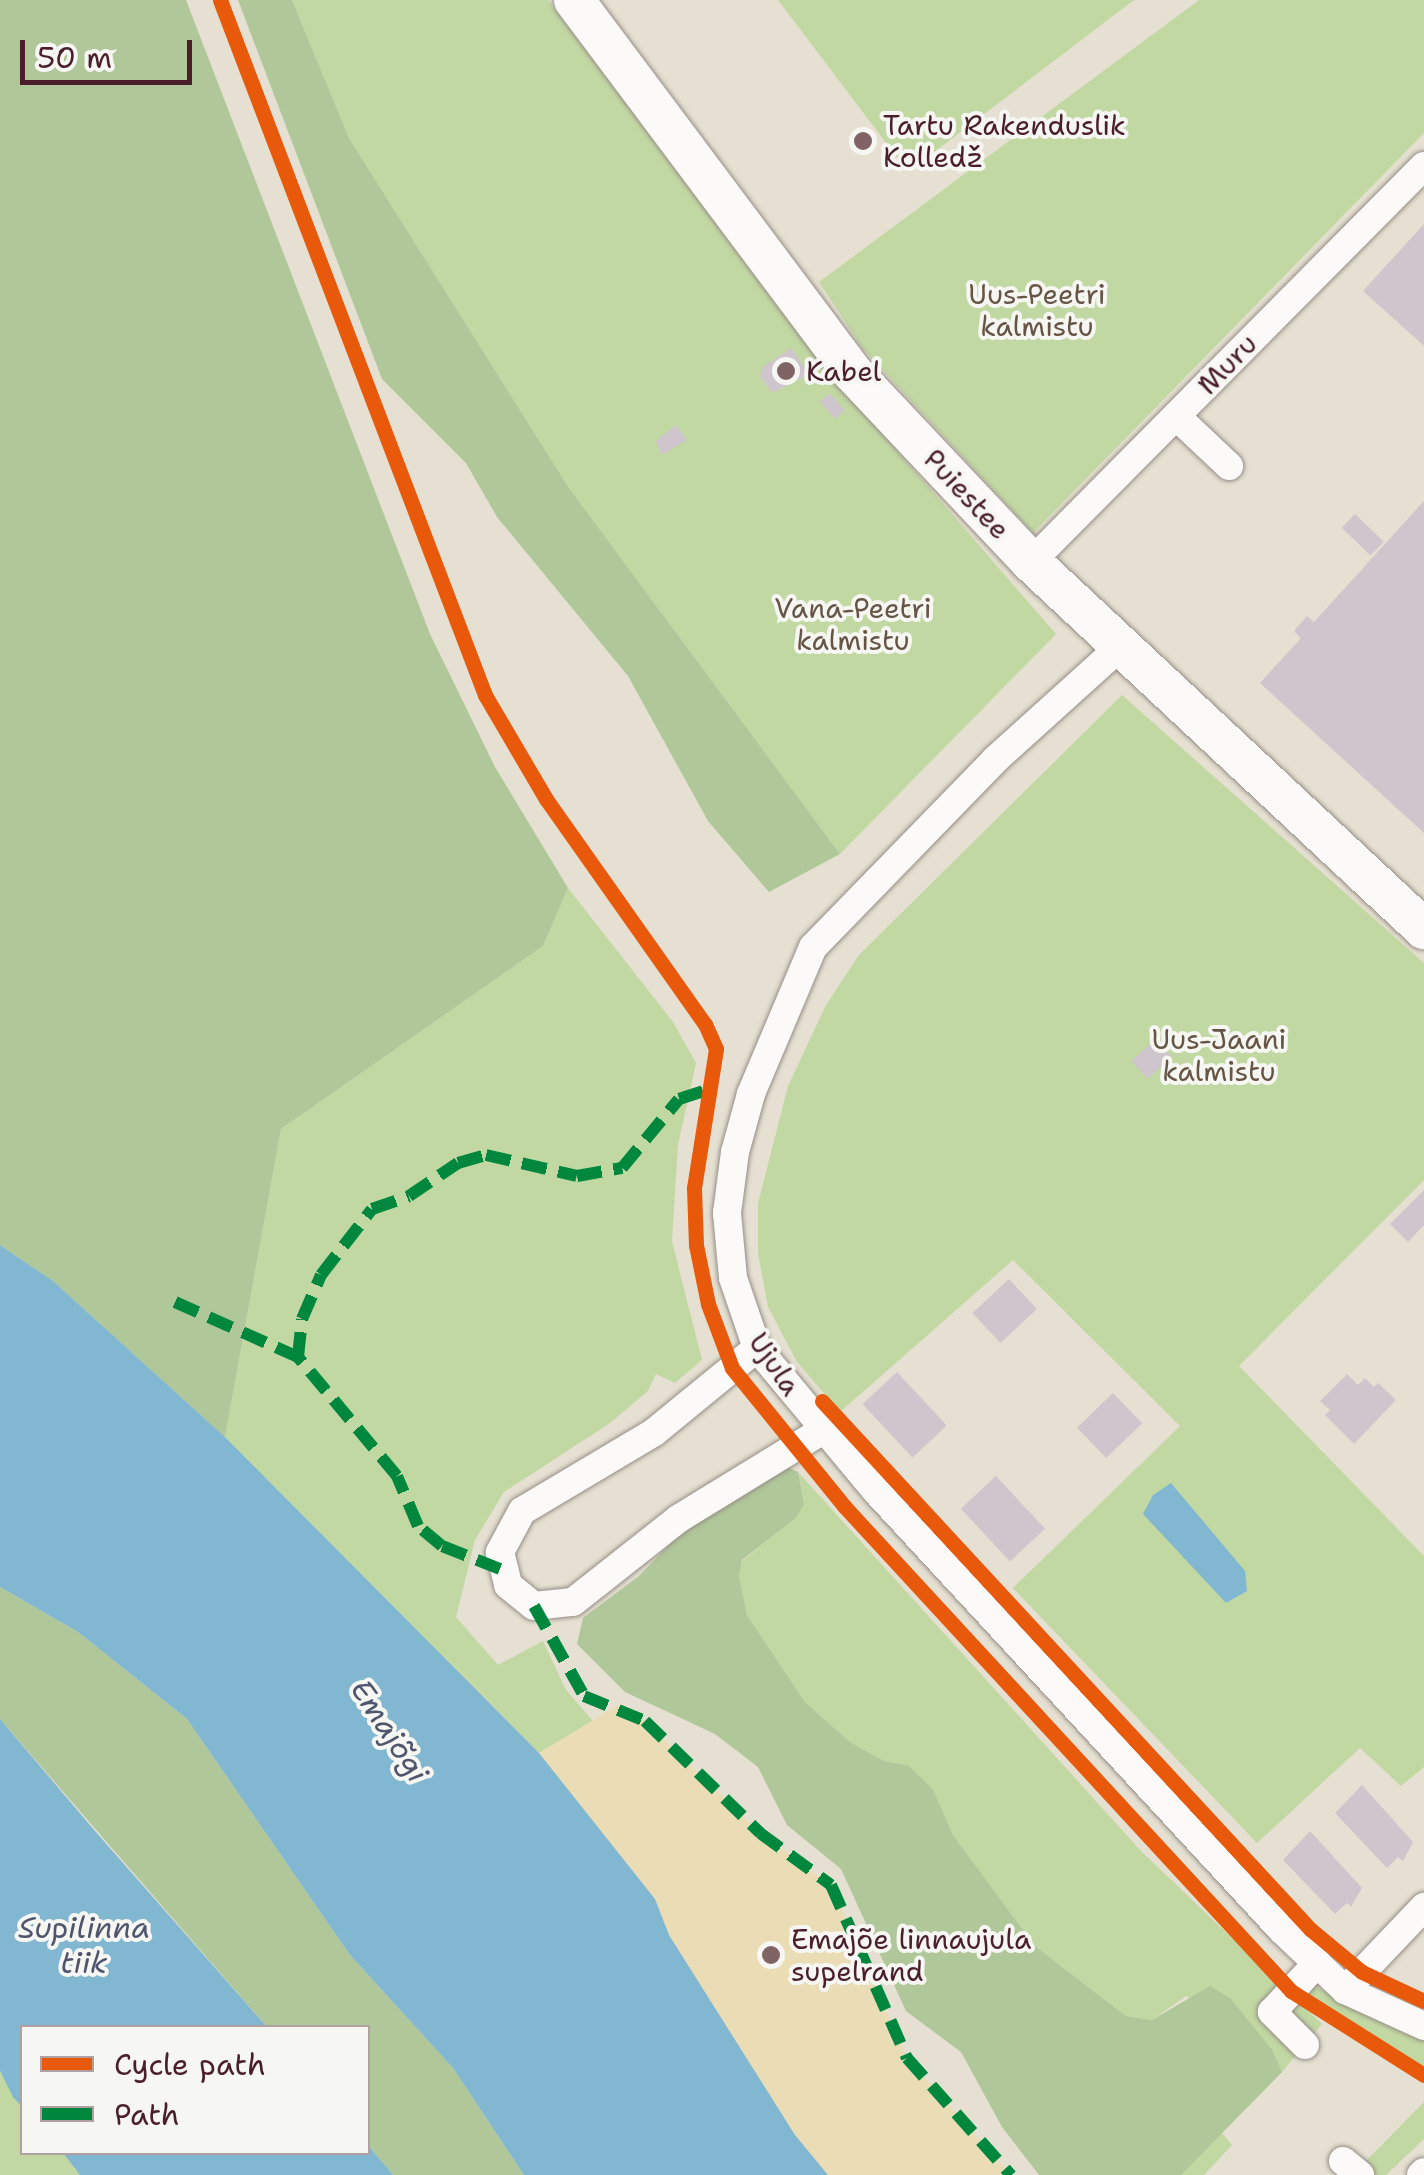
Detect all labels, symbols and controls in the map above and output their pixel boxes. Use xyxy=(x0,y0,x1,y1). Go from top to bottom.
scale bar xyxy=(25,20,198,82)
text: 50 m xyxy=(37,37,112,78)
place label: Tartu Rakenduslik Kolledž xyxy=(883,108,1126,174)
marker: Tartu Rakenduslik Kolledž xyxy=(852,130,874,152)
park label: Uus-Peetri kalmistu xyxy=(968,277,1106,343)
street label: Muru xyxy=(1190,327,1264,401)
place label: Kabel xyxy=(806,354,881,388)
marker: Kabel xyxy=(775,360,797,382)
street label: Puiestee xyxy=(917,442,1017,546)
park label: Vana-Peetri kalmistu xyxy=(774,591,932,657)
park label: Uus-Jaani kalmistu xyxy=(1152,1022,1286,1088)
street label: Ujula xyxy=(742,1326,808,1402)
water label: Emajõgi xyxy=(342,1673,436,1789)
water label: Supilinna tiik xyxy=(18,1910,150,1980)
place label: Emajõe linnaujula supelrand xyxy=(791,1922,1031,1988)
marker: Emajõe linnaujula supelrand xyxy=(760,1944,782,1966)
legend xyxy=(20,2025,370,2155)
text: Cycle path xyxy=(114,2044,266,2085)
text: Path xyxy=(114,2094,180,2135)

